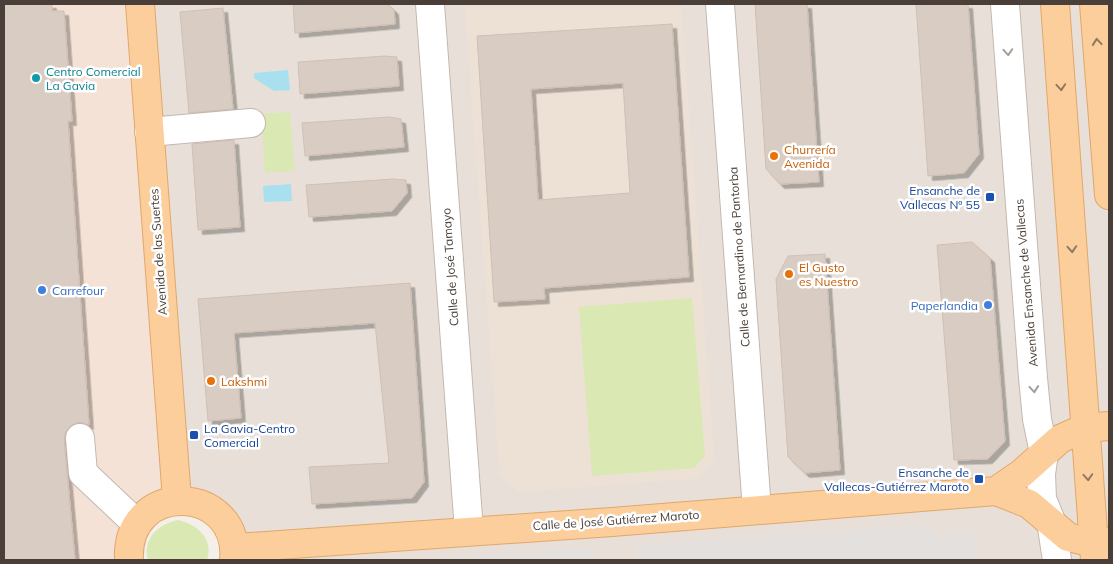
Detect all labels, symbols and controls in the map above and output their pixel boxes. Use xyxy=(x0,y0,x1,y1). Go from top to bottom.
one-way arrow xyxy=(1092,37,1103,45)
one-way arrow xyxy=(1003,49,1014,57)
place label: Centro Comercial La Gavia xyxy=(46,64,141,93)
marker: Centro Comercial La Gavia xyxy=(30,72,42,84)
one-way arrow xyxy=(1055,84,1066,92)
place label: Churrería Avenida xyxy=(784,142,836,171)
marker: Churrería Avenida xyxy=(768,150,780,162)
street label: Calle de Bernardino de Pantorba xyxy=(725,166,753,348)
place label: Ensanche de Vallecas Nº 55 xyxy=(900,183,980,212)
street label: Avenida de las Suertes xyxy=(146,188,170,316)
marker: Ensanche de Vallecas Nº 55 xyxy=(984,191,996,203)
street label: Avenida Ensanche de Vallecas xyxy=(1011,198,1041,368)
street label: Calle de José Tamayo xyxy=(438,207,462,326)
one-way arrow xyxy=(1067,246,1078,254)
place label: El Gusto es Nuestro xyxy=(799,260,858,289)
marker: El Gusto es Nuestro xyxy=(783,268,795,280)
place label: Carrefour xyxy=(52,283,105,298)
marker: Carrefour xyxy=(36,284,48,296)
place label: Paperlandia xyxy=(911,298,978,313)
marker: Paperlandia xyxy=(982,299,994,311)
place label: Lakshmi xyxy=(221,374,267,389)
marker: Lakshmi xyxy=(205,375,217,387)
one-way arrow xyxy=(1029,385,1040,393)
place label: La Gavia-Centro Comercial xyxy=(204,421,295,450)
marker: La Gavia-Centro Comercial xyxy=(188,429,200,441)
place label: Ensanche de Vallecas-Gutiérrez Maroto xyxy=(824,465,969,494)
marker: Ensanche de Vallecas-Gutiérrez Maroto xyxy=(973,473,985,485)
one-way arrow xyxy=(1083,473,1094,481)
street label: Calle de José Gutiérrez Maroto xyxy=(532,507,700,533)

